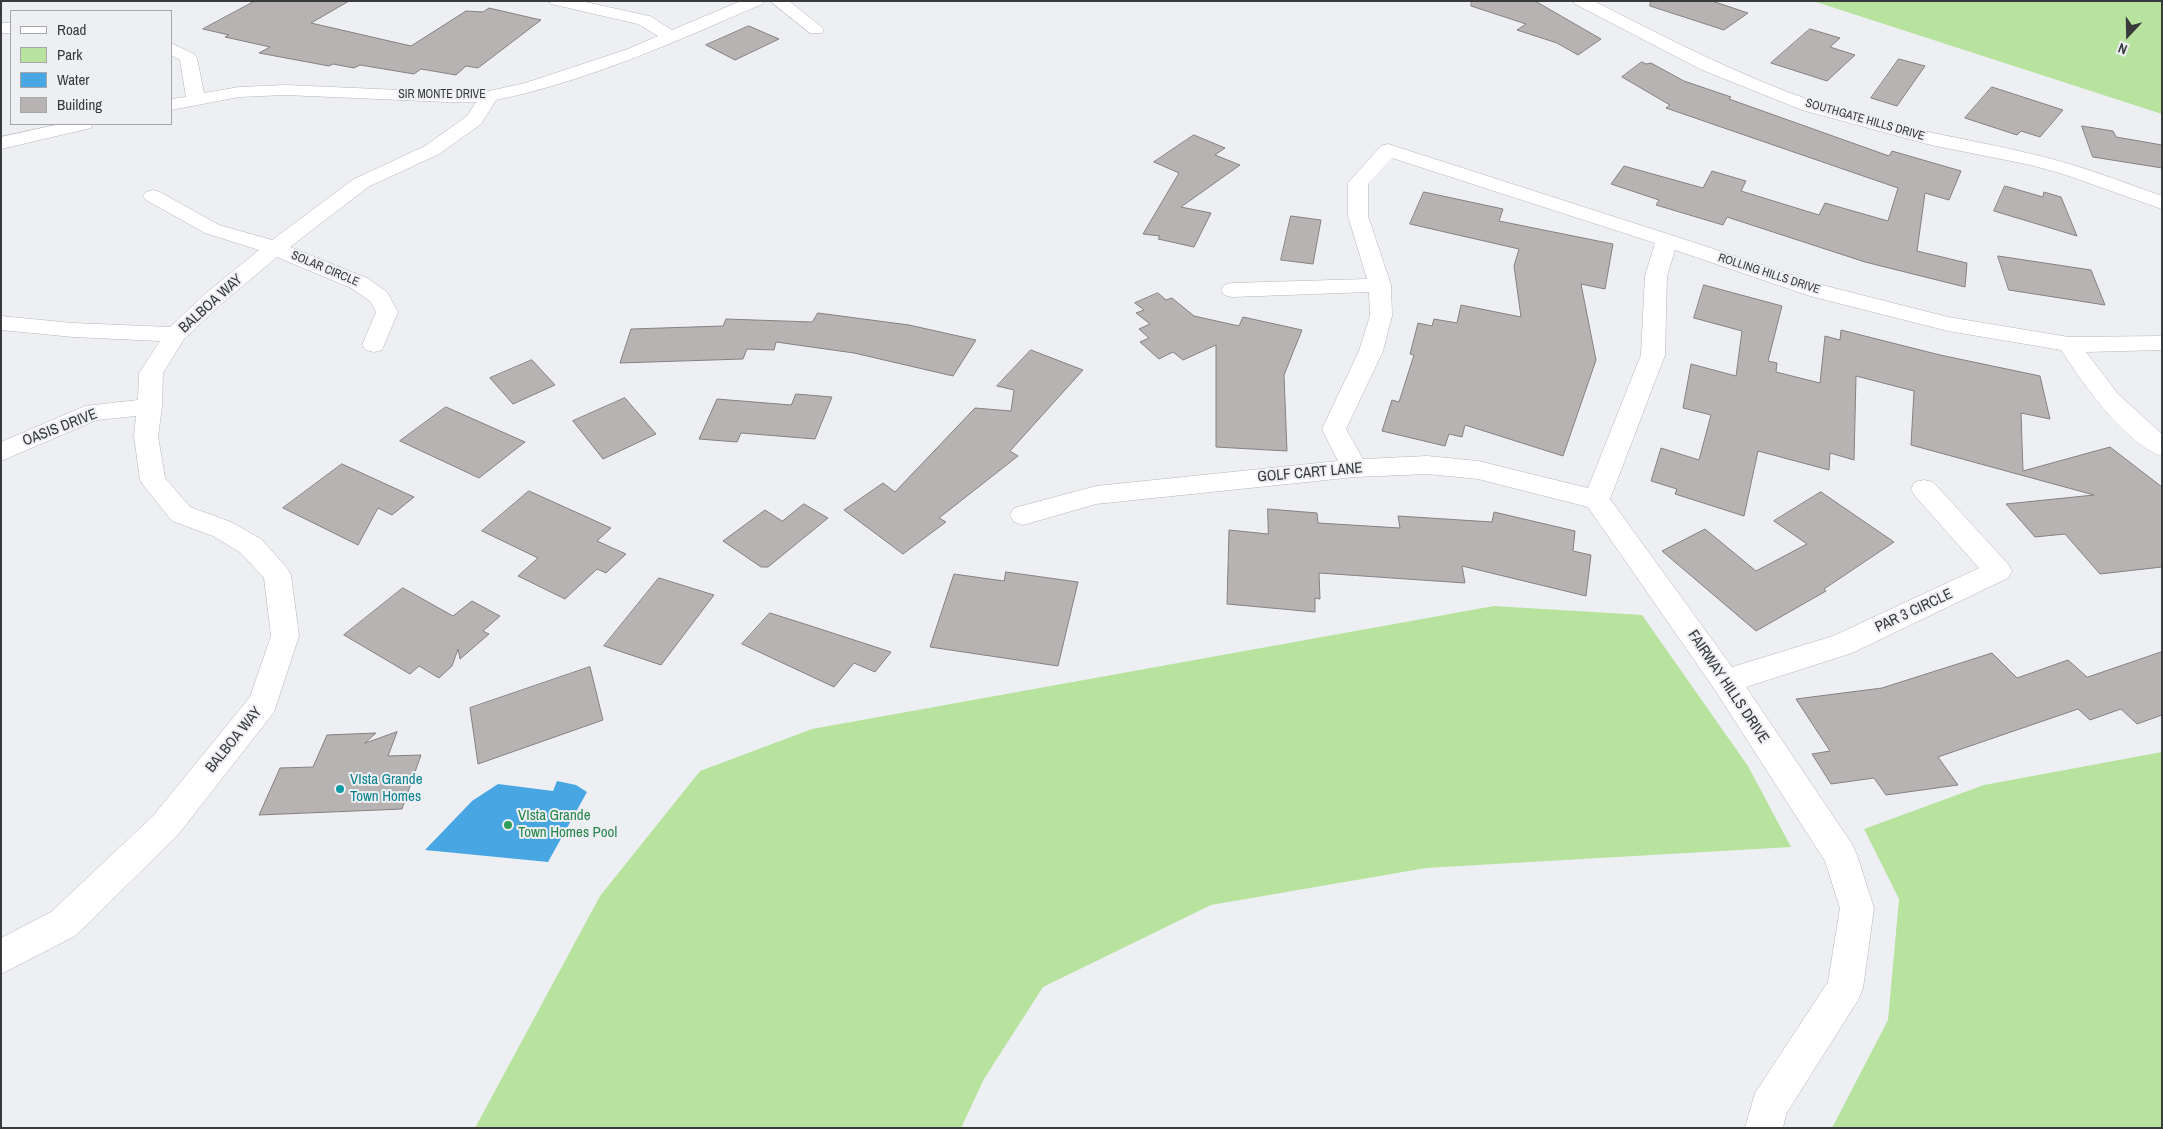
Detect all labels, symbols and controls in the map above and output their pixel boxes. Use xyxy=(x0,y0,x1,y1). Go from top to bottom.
legend xyxy=(10,10,172,125)
north arrow xyxy=(2103,10,2153,60)
text: Road xyxy=(57,19,86,40)
text: N xyxy=(2116,39,2130,59)
text: Park xyxy=(57,44,82,65)
text: Water xyxy=(57,69,89,90)
street label: SIR MONTE DRIVE xyxy=(398,88,486,102)
text: Building xyxy=(57,94,102,115)
street label: SOUTHGATE HILLS DRIVE xyxy=(1804,96,1926,144)
street label: SOLAR CIRCLE xyxy=(289,248,361,290)
street label: ROLLING HILLS DRIVE xyxy=(1716,251,1822,297)
street label: BALBOA WAY xyxy=(176,271,246,337)
street label: OASIS DRIVE xyxy=(20,406,100,450)
street label: GOLF CART LANE xyxy=(1257,459,1363,487)
street label: PAR 3 CIRCLE xyxy=(1873,585,1955,637)
street label: FAIRWAY HILLS DRIVE xyxy=(1684,627,1772,747)
street label: BALBOA WAY xyxy=(202,704,266,776)
place label: VIsta Grande Town Homes xyxy=(350,771,422,806)
marker: VIsta Grande Town Homes xyxy=(334,783,346,795)
place label: VIsta Grande Town Homes Pool xyxy=(518,807,617,842)
marker: VIsta Grande Town Homes Pool xyxy=(502,819,514,831)

